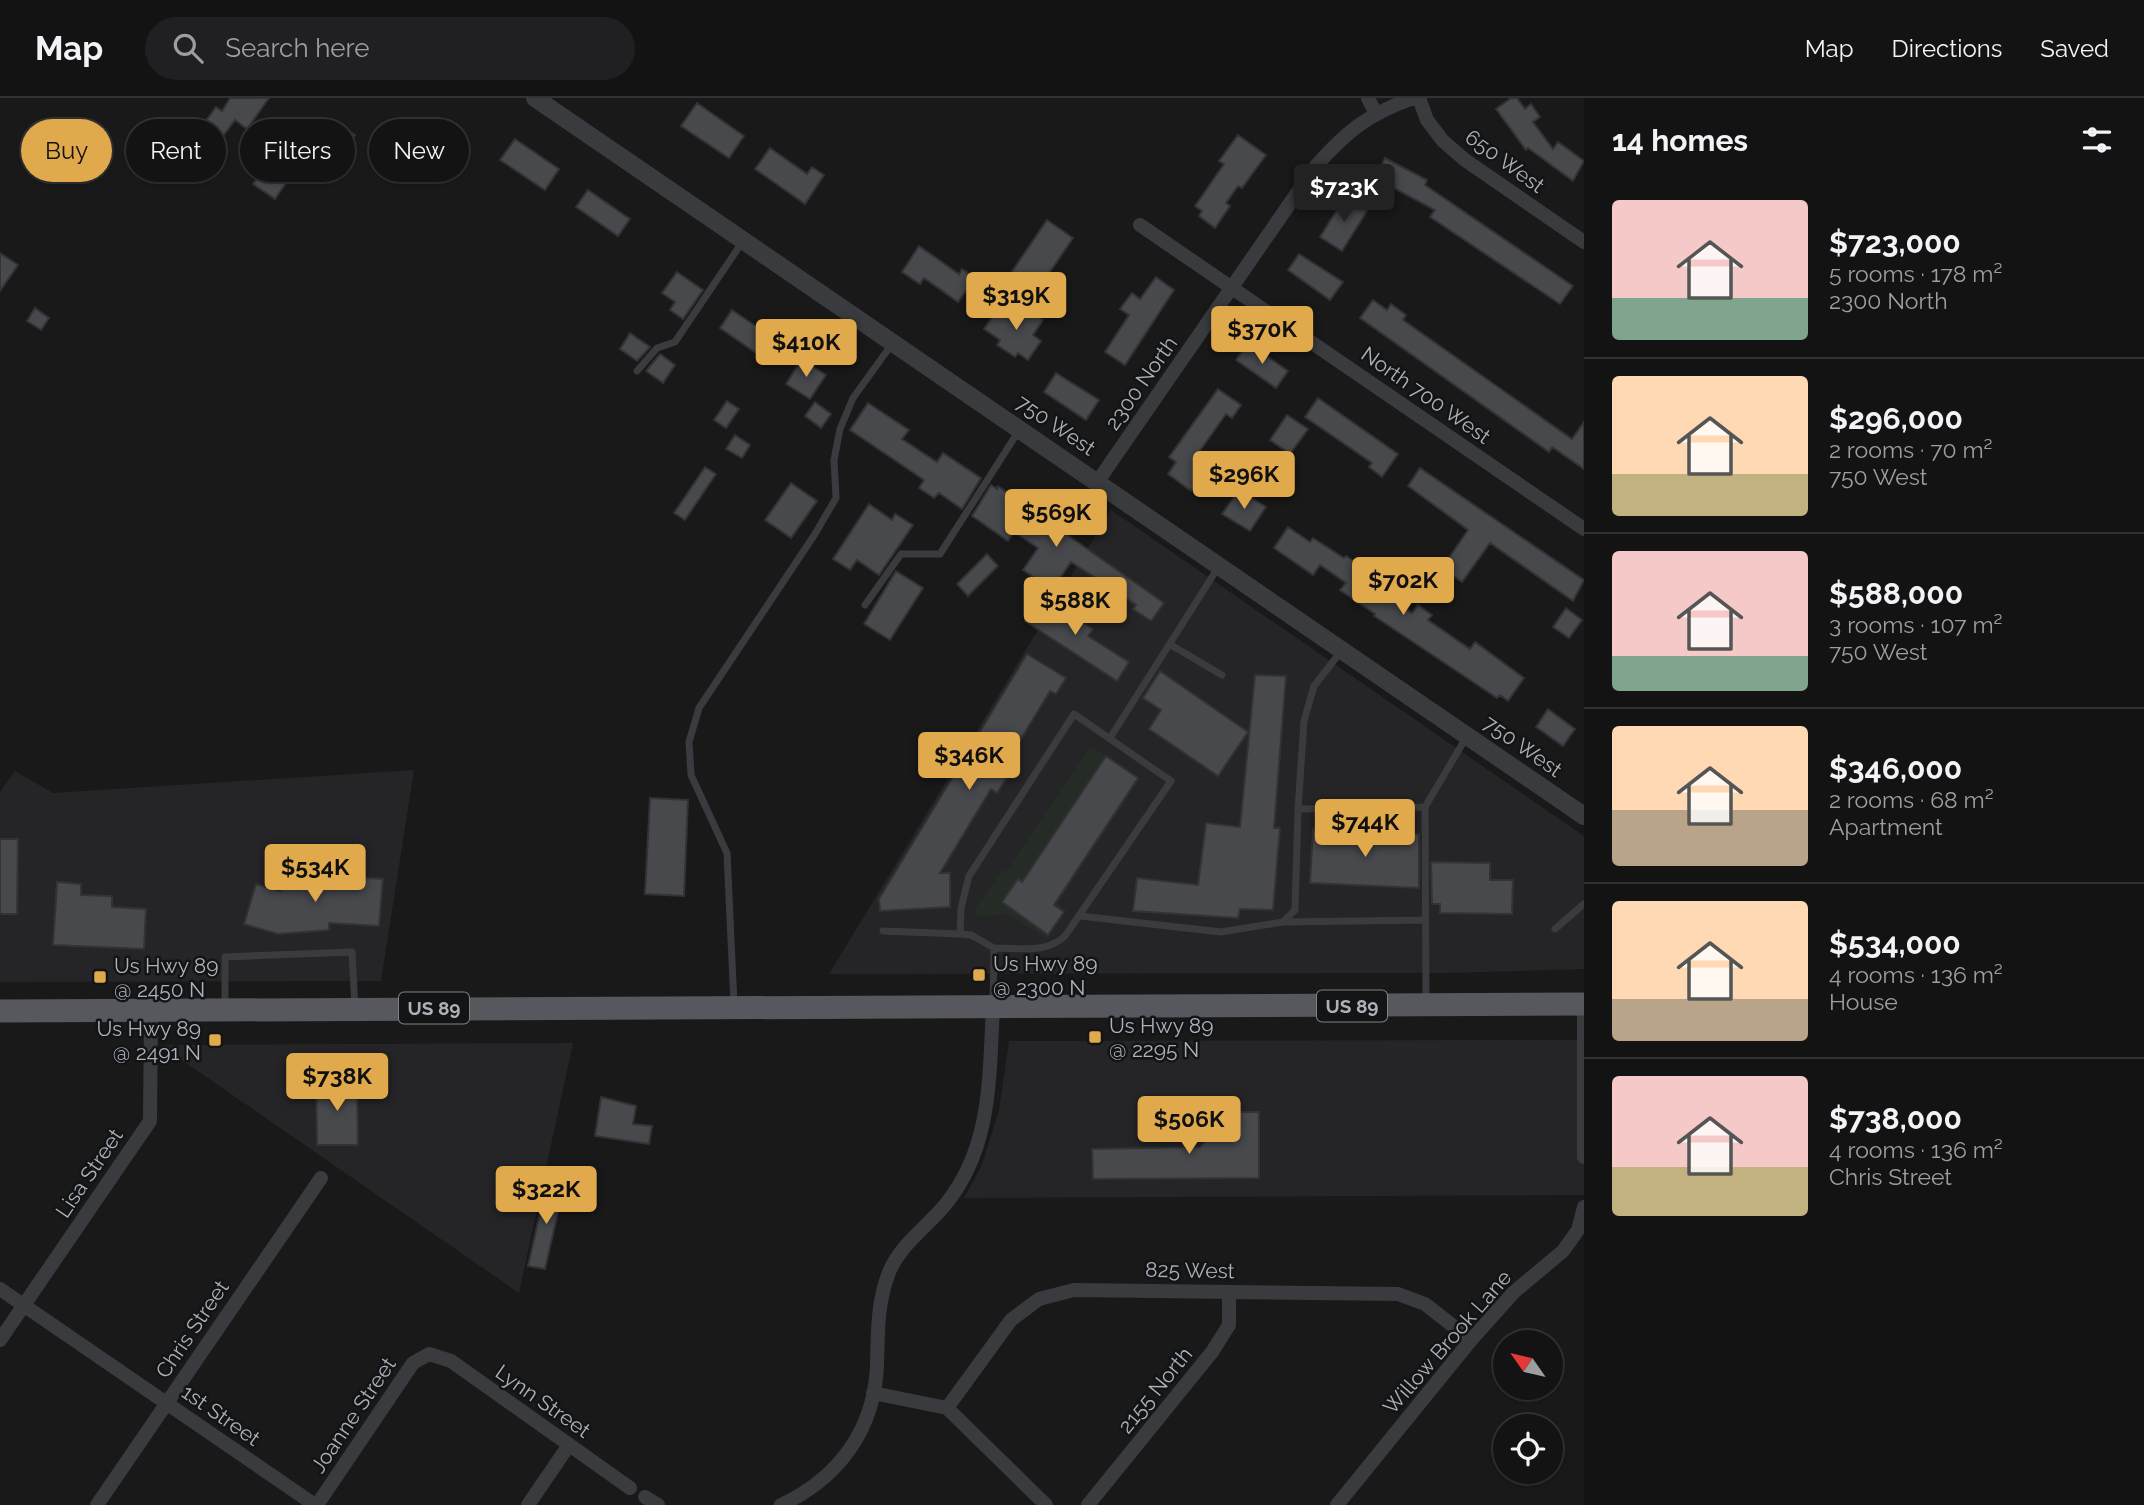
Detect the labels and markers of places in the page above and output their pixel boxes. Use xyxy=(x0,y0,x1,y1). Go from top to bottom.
pin: $723K xyxy=(1295,164,1393,224)
pin: $319K xyxy=(967,272,1065,332)
pin: $370K xyxy=(1213,306,1311,366)
pin: $410K xyxy=(757,320,855,379)
pin: $296K xyxy=(1195,452,1293,511)
pin: $569K xyxy=(1007,490,1105,549)
pin: $702K xyxy=(1354,558,1452,617)
pin: $588K xyxy=(1026,578,1124,637)
pin: $346K xyxy=(920,732,1018,792)
pin: $744K xyxy=(1316,800,1414,859)
pin: $534K xyxy=(266,844,364,904)
place label: Us Hwy 89 @ 2300 N xyxy=(993,951,1098,1000)
place label: Us Hwy 89 @ 2450 N xyxy=(114,953,219,1002)
marker: Us Hwy 89 @ 2300 N xyxy=(971,967,987,983)
marker: Us Hwy 89 @ 2450 N xyxy=(92,969,108,985)
place label: Us Hwy 89 @ 2295 N xyxy=(1109,1013,1214,1062)
place label: Us Hwy 89 @ 2491 N xyxy=(96,1016,201,1065)
marker: Us Hwy 89 @ 2295 N xyxy=(1087,1029,1103,1045)
marker: Us Hwy 89 @ 2491 N xyxy=(207,1032,223,1048)
pin: $738K xyxy=(288,1054,386,1113)
pin: $506K xyxy=(1140,1096,1238,1156)
pin: $322K xyxy=(497,1166,595,1226)

